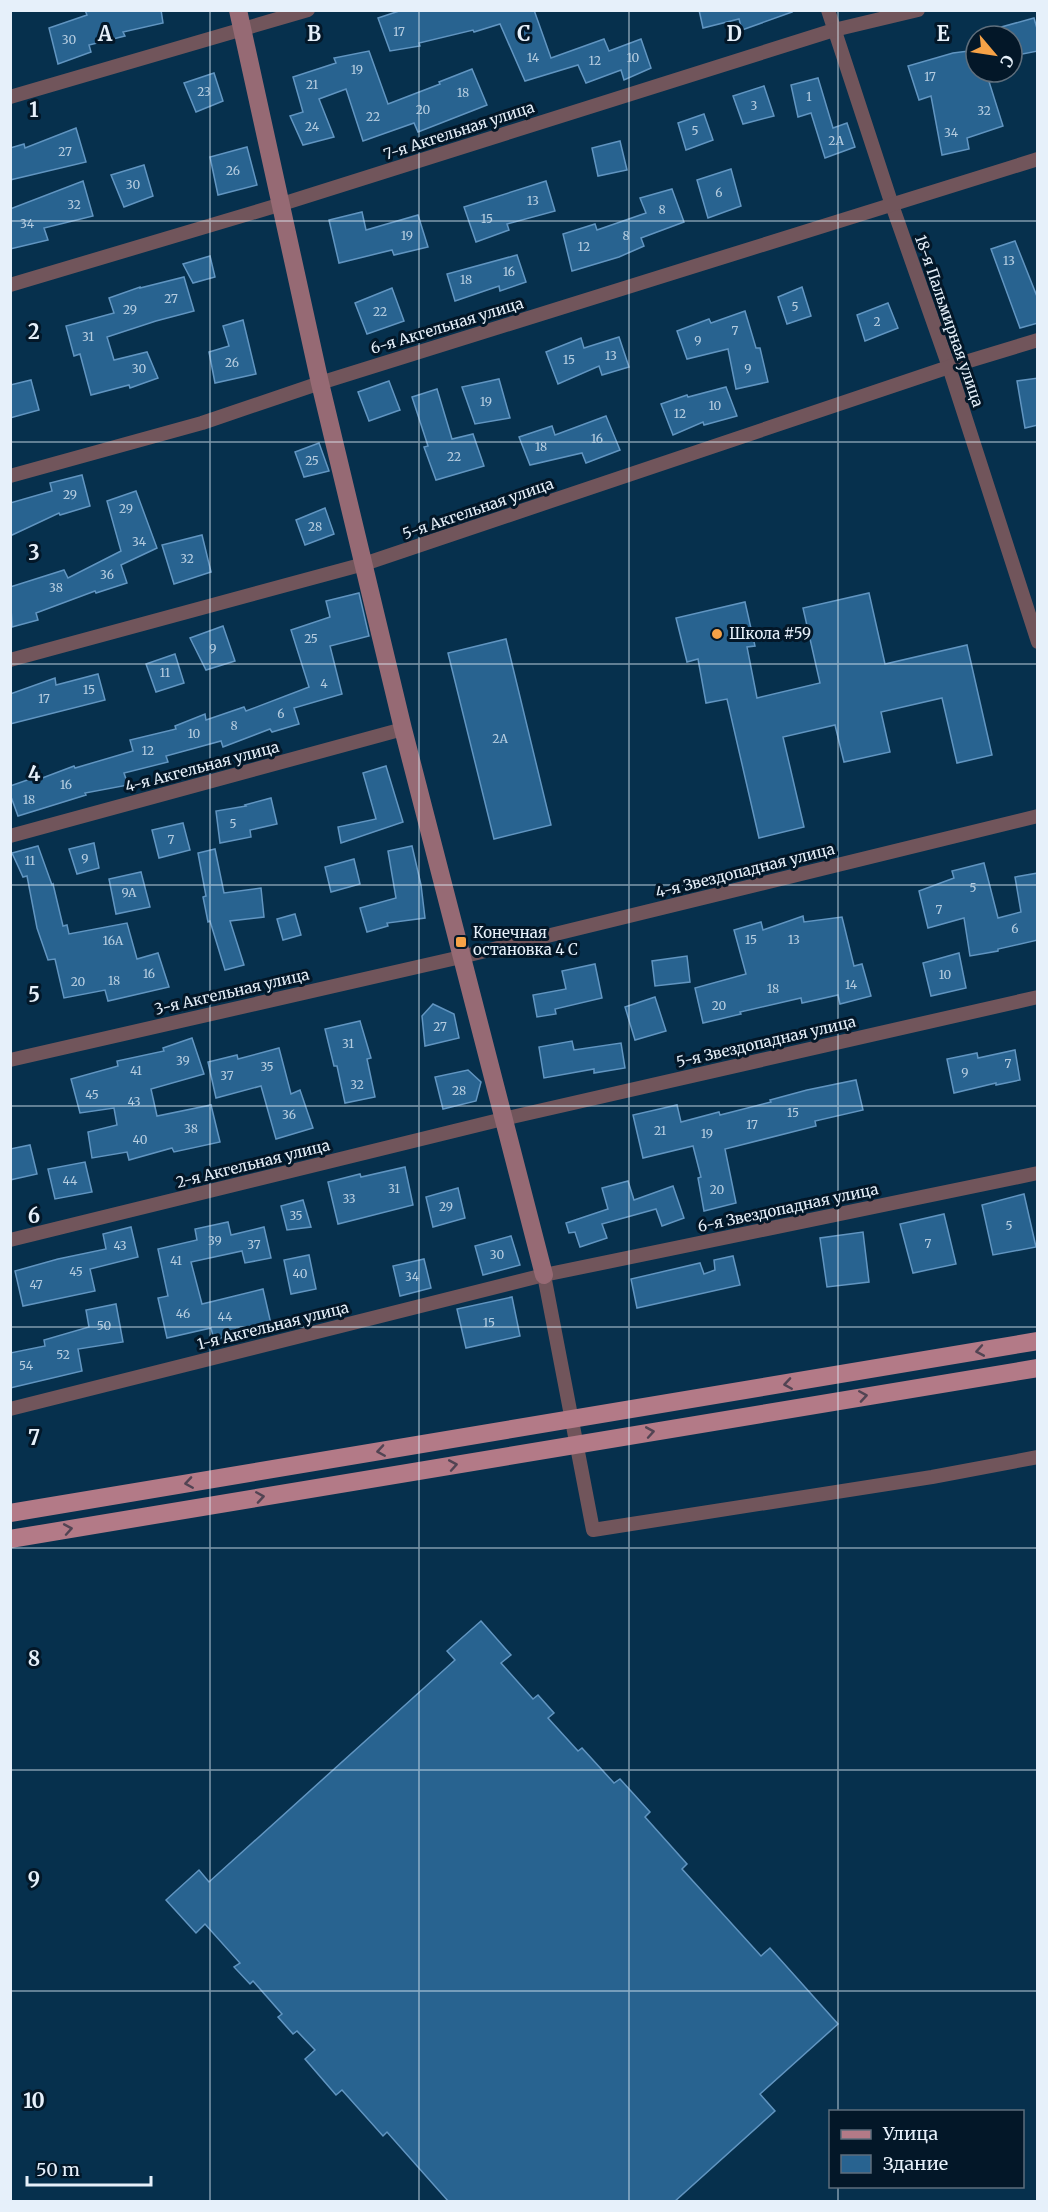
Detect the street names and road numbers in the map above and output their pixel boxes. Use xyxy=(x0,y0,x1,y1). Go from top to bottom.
street label: 7-я Акгельная улица xyxy=(381,97,537,164)
street label: 18-я Пальмирная улица xyxy=(911,232,988,409)
street label: 6-я Акгельная улица xyxy=(368,293,526,358)
street label: 5-я Акгельная улица xyxy=(400,474,556,543)
street label: 4-я Акгельная улица xyxy=(123,737,281,796)
street label: 4-я Звездопадная улица xyxy=(653,839,836,902)
street label: 3-я Акгельная улица xyxy=(153,964,311,1019)
street label: 5-я Звездопадная улица xyxy=(674,1012,857,1071)
street label: 2-я Акгельная улица xyxy=(174,1135,332,1192)
street label: 6-я Звездопадная улица xyxy=(696,1179,880,1236)
street label: 1-я Акгельная улица xyxy=(195,1297,351,1354)

